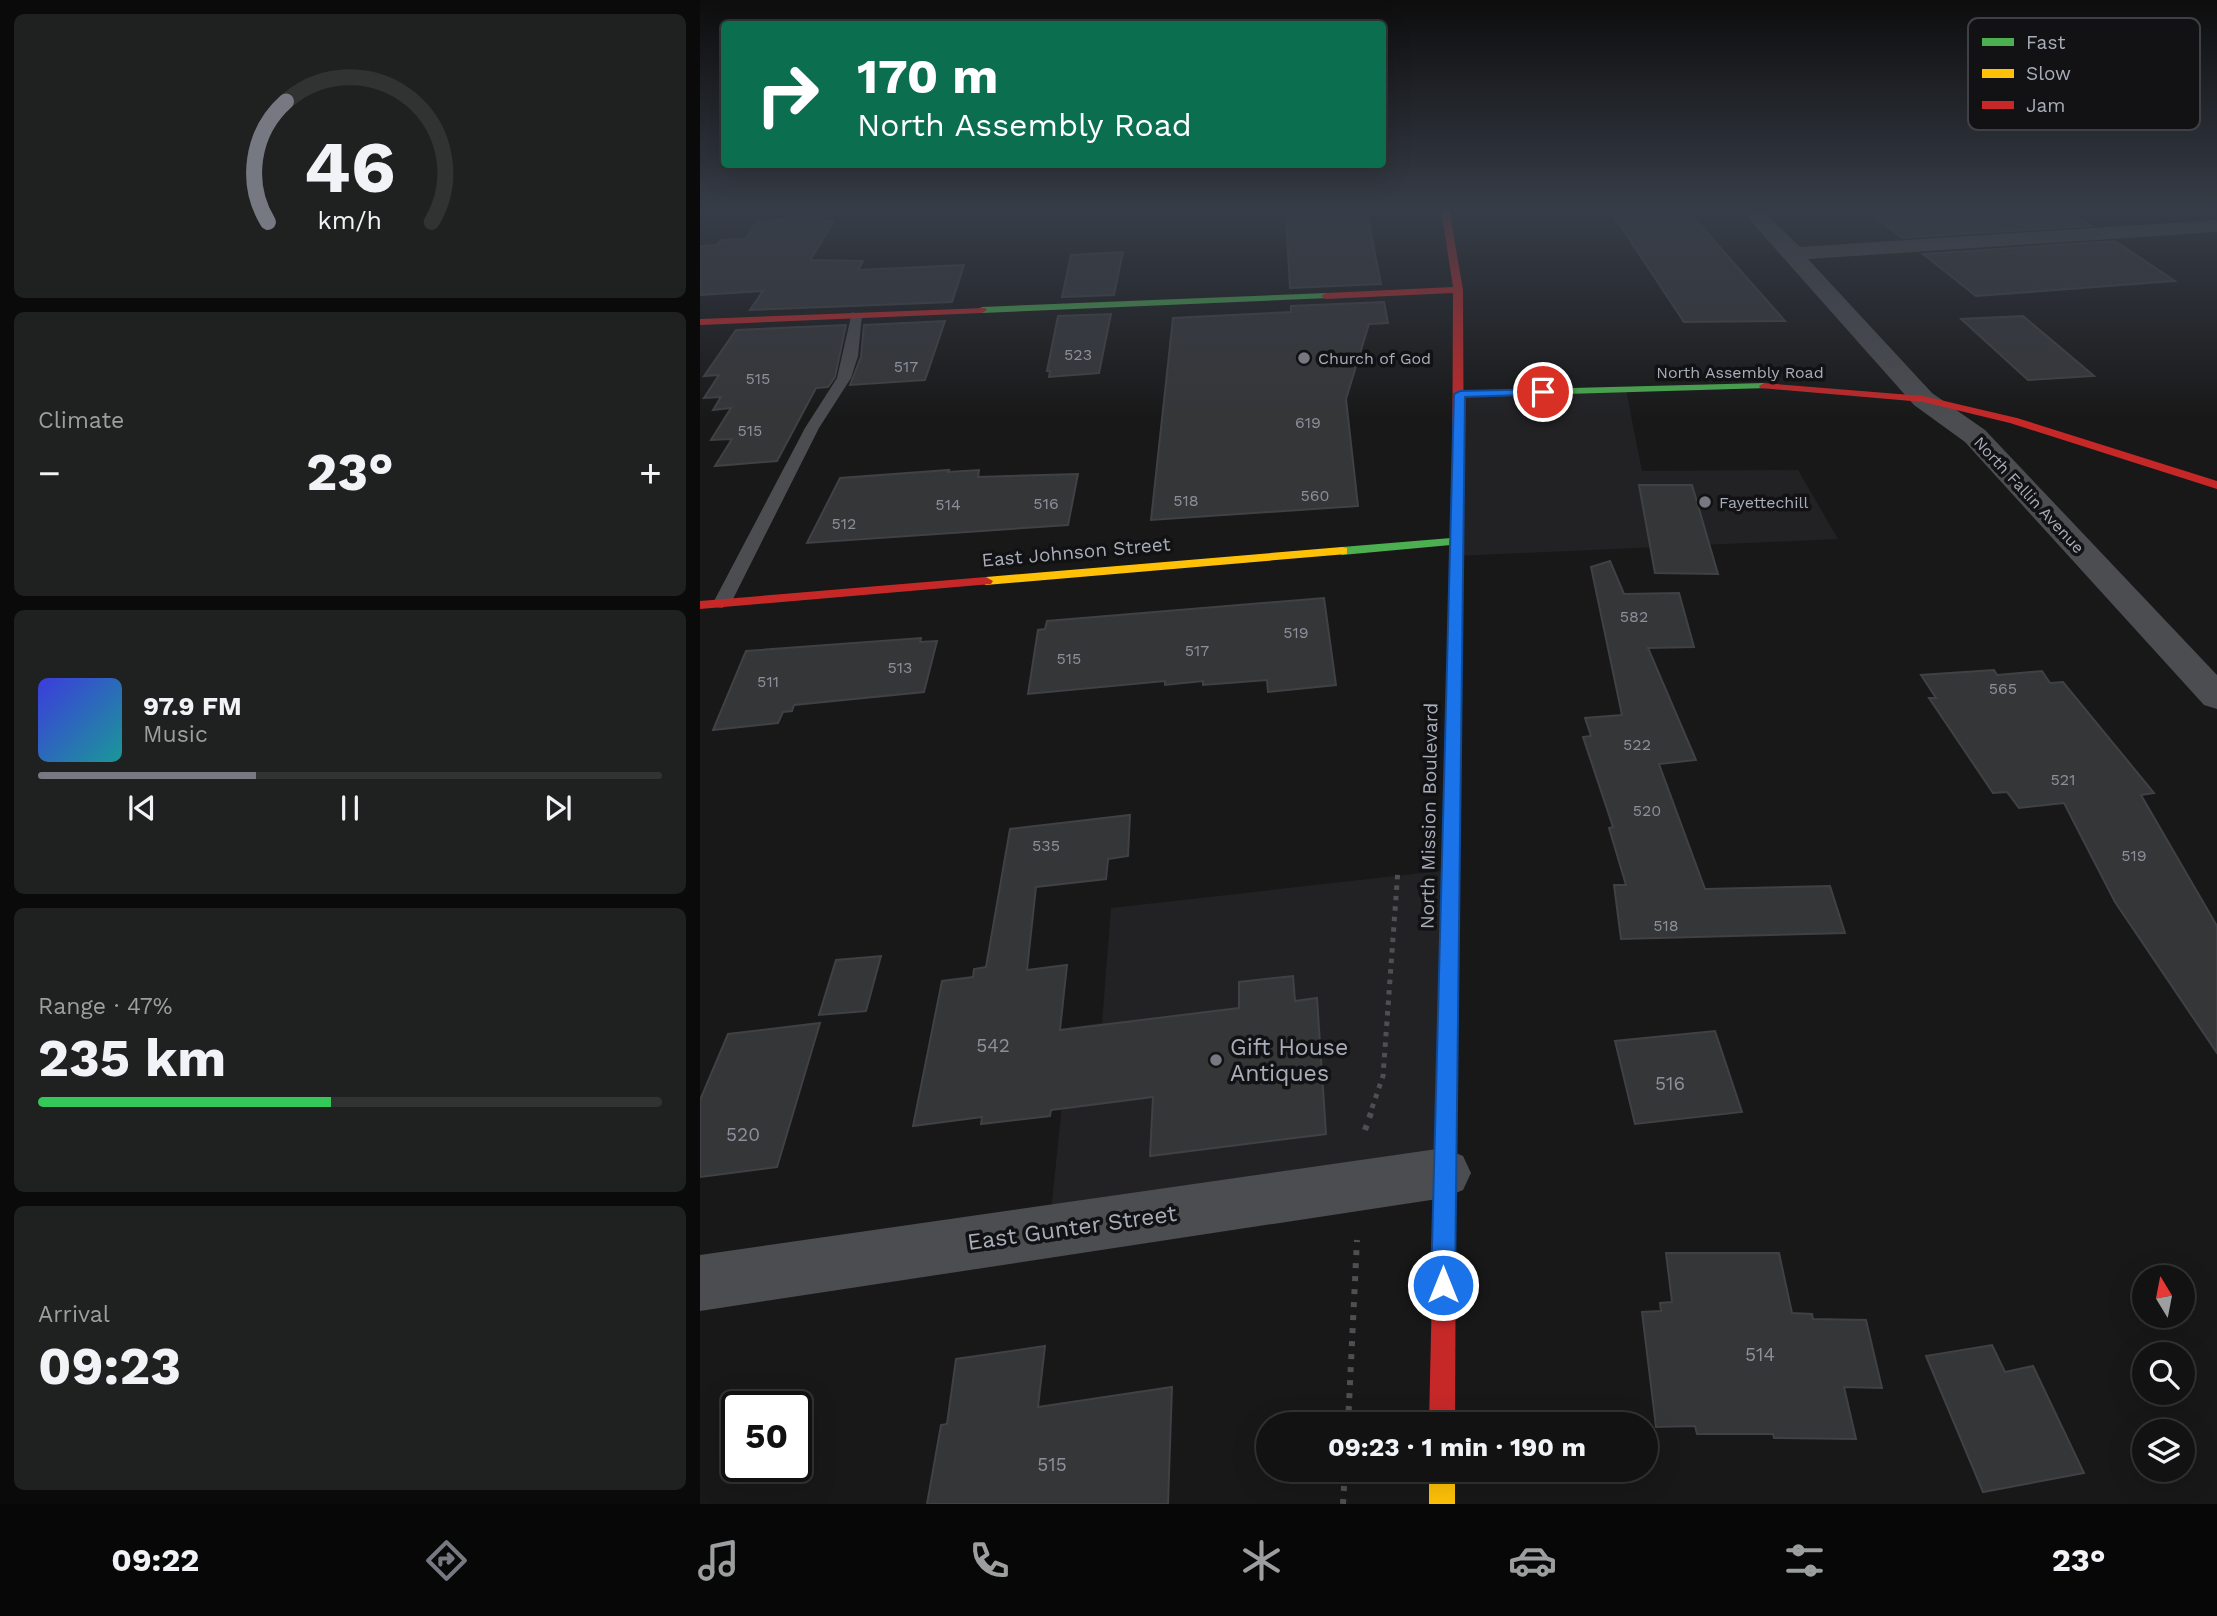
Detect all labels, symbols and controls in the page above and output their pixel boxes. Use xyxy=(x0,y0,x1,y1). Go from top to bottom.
legend xyxy=(1968,18,2200,130)
text: Fast xyxy=(2026,31,2065,54)
text: 170 m xyxy=(857,47,998,105)
icon: right xyxy=(742,49,833,140)
text: Slow xyxy=(2026,62,2071,85)
text: Jam xyxy=(2026,94,2065,117)
text: North Assembly Road xyxy=(857,106,1192,144)
text: 46 xyxy=(304,124,396,210)
text: km/h xyxy=(318,206,382,235)
house number: 523 xyxy=(1064,345,1092,364)
place label: Church of God xyxy=(1318,349,1431,368)
marker: Church of God xyxy=(1296,350,1312,366)
house number: 517 xyxy=(894,357,918,376)
pin xyxy=(1513,362,1573,422)
street label: North Assembly Road xyxy=(1656,363,1824,382)
house number: 515 xyxy=(746,369,770,388)
icon: arrive xyxy=(1524,373,1562,411)
text: Climate xyxy=(38,407,124,434)
house number: 619 xyxy=(1295,413,1321,432)
house number: 515 xyxy=(738,421,762,440)
street label: North Fallin Avenue xyxy=(1970,433,2088,557)
text: 23° xyxy=(306,442,394,503)
text: − xyxy=(38,451,61,495)
text: + xyxy=(639,451,662,495)
house number: 560 xyxy=(1301,486,1330,505)
house number: 518 xyxy=(1173,491,1199,510)
place label: Fayettechill xyxy=(1719,493,1808,512)
house number: 516 xyxy=(1033,494,1059,513)
marker: Fayettechill xyxy=(1697,494,1713,510)
house number: 514 xyxy=(935,495,961,514)
house number: 512 xyxy=(832,514,856,533)
street label: East Johnson Street xyxy=(981,532,1171,572)
house number: 582 xyxy=(1620,607,1648,626)
house number: 519 xyxy=(1283,623,1309,642)
house number: 517 xyxy=(1185,641,1209,660)
house number: 515 xyxy=(1057,649,1081,668)
house number: 513 xyxy=(888,658,912,677)
house number: 511 xyxy=(757,672,779,691)
house number: 565 xyxy=(1989,679,2017,698)
text: 97.9 FM xyxy=(143,691,242,721)
street label: North Mission Boulevard xyxy=(1416,703,1442,929)
text: Music xyxy=(143,721,208,748)
house number: 522 xyxy=(1623,735,1651,754)
house number: 521 xyxy=(2051,770,2075,789)
icon: previous xyxy=(123,789,161,827)
icon: pause xyxy=(331,789,369,827)
icon: next xyxy=(539,789,577,827)
house number: 520 xyxy=(1633,801,1661,820)
house number: 535 xyxy=(1032,836,1060,855)
house number: 519 xyxy=(2121,846,2147,865)
house number: 518 xyxy=(1653,916,1679,935)
text: Range · 47% xyxy=(38,993,172,1020)
text: 235 km xyxy=(38,1028,226,1089)
house number: 542 xyxy=(976,1034,1010,1057)
place label: Gift House Antiques xyxy=(1230,1034,1348,1087)
marker: Gift House Antiques xyxy=(1208,1052,1224,1068)
house number: 516 xyxy=(1655,1072,1685,1095)
house number: 520 xyxy=(726,1123,760,1146)
street label: East Gunter Street xyxy=(966,1200,1179,1256)
position arrow xyxy=(1406,1248,1480,1322)
north arrow xyxy=(2132,1265,2194,1328)
map controls xyxy=(2132,1265,2195,1482)
text: Arrival xyxy=(38,1301,110,1328)
text: 09:23 xyxy=(38,1336,181,1397)
button: search xyxy=(2132,1342,2195,1405)
house number: 514 xyxy=(1745,1343,1775,1366)
speed limit sign: 50 xyxy=(721,1391,812,1482)
button: layers xyxy=(2132,1419,2195,1482)
text: 09:23 · 1 min · 190 m xyxy=(1328,1432,1586,1462)
house number: 515 xyxy=(1037,1453,1067,1476)
icon: directions xyxy=(422,1536,471,1585)
icon: music xyxy=(694,1536,743,1585)
icon: phone xyxy=(965,1536,1014,1585)
icon: climate xyxy=(1237,1536,1286,1585)
icon: car xyxy=(1508,1536,1557,1585)
icon: filters xyxy=(1780,1536,1829,1585)
text: 09:22 xyxy=(111,1541,199,1579)
text: 23° xyxy=(2052,1541,2106,1579)

